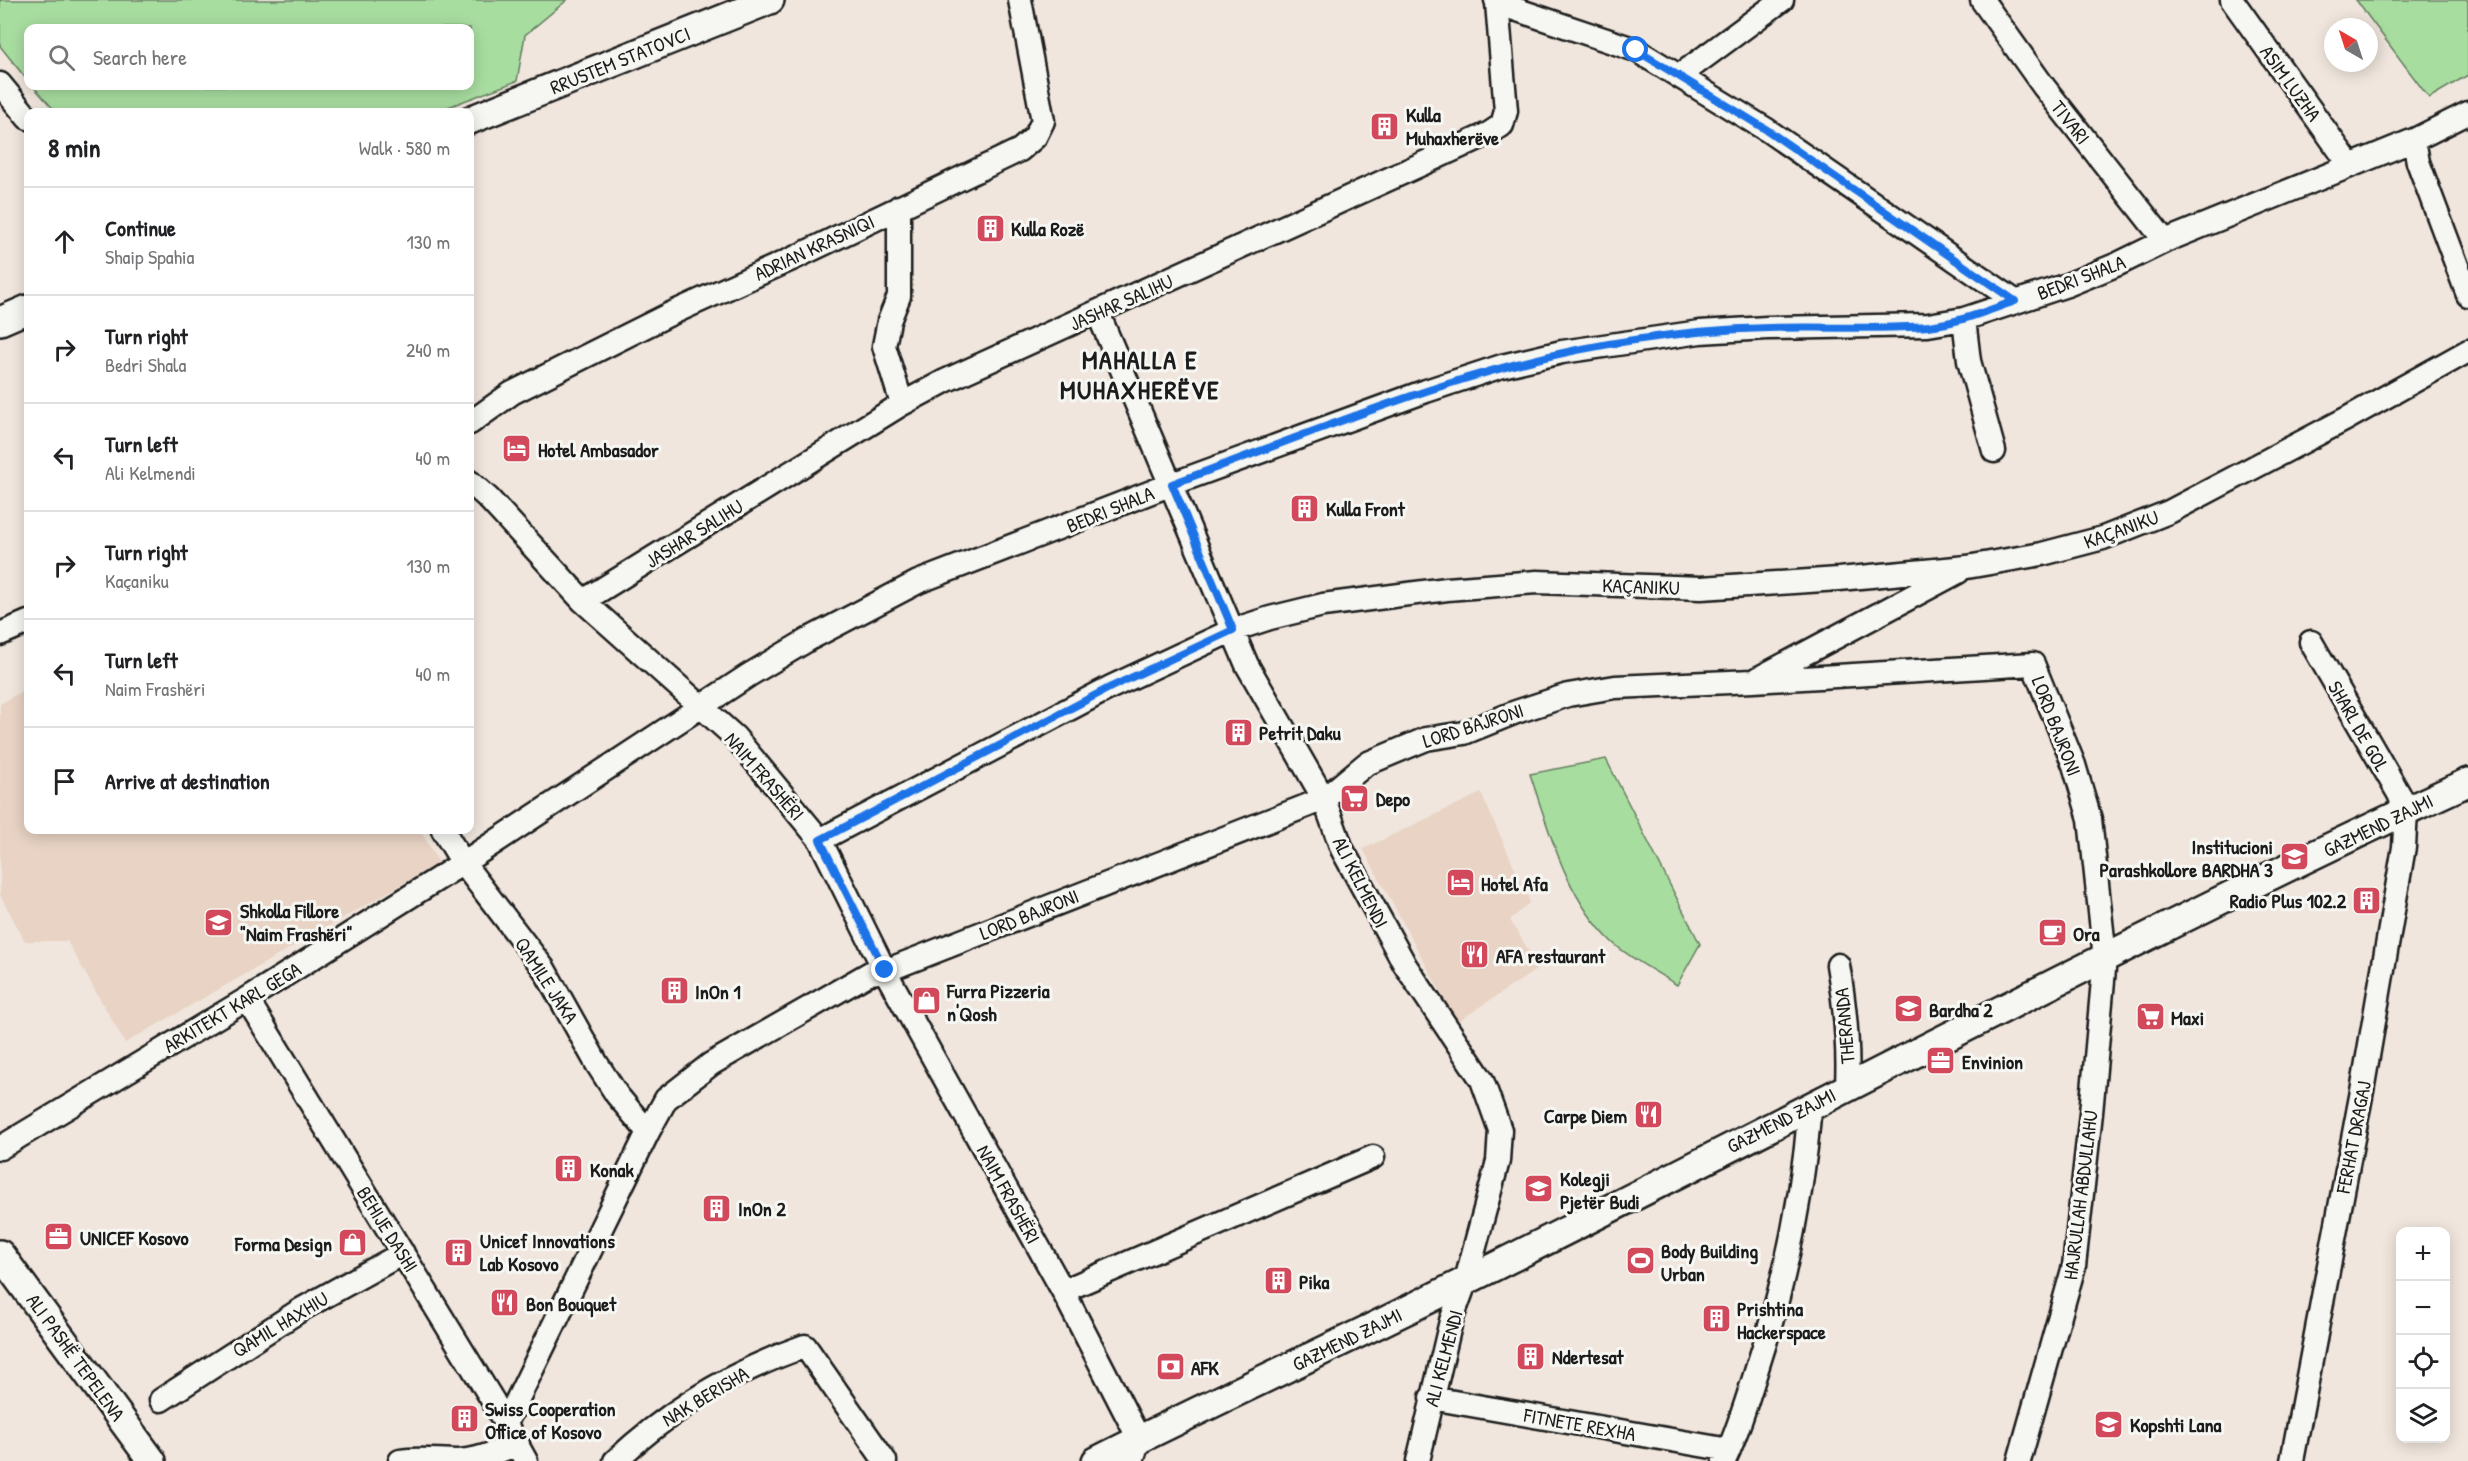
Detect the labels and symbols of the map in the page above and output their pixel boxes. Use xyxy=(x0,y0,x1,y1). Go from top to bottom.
north arrow xyxy=(2324,18,2378,72)
street label: RRUSTEM STATOVCI xyxy=(546,20,694,100)
route start xyxy=(1622,36,1648,62)
street label: ASIM LUZHA xyxy=(2254,40,2328,127)
street label: TIVARI xyxy=(2045,94,2097,150)
place label: Kulla Muhaxherëve xyxy=(1406,101,1499,151)
building icon: Kulla Muhaxherëve xyxy=(1369,110,1401,142)
street label: ADRIAN KRASNIQI xyxy=(750,207,878,287)
building icon: Kulla Rozë xyxy=(974,212,1006,244)
place label: Kulla Rozë xyxy=(1011,215,1084,242)
street label: BEDRI SHALA xyxy=(2033,248,2129,306)
street label: JASHAR SALIHU xyxy=(1065,267,1177,337)
district label: MAHALLA E MUHAXHERËVE xyxy=(1060,342,1220,407)
hotel icon: Hotel Ambasador xyxy=(501,433,533,465)
place label: Hotel Ambasador xyxy=(538,436,659,463)
street label: BEDRI SHALA xyxy=(1062,479,1158,539)
street label: JASHAR SALIHU xyxy=(640,492,748,574)
building icon: Kulla Front xyxy=(1289,492,1321,524)
place label: Kulla Front xyxy=(1326,495,1406,522)
street label: KAÇANIKU xyxy=(2080,503,2162,555)
street label: KAÇANIKU xyxy=(1602,571,1680,601)
street label: LORD BAJRONI xyxy=(2026,672,2088,780)
street label: SHARL DE GOL xyxy=(2322,676,2396,776)
street label: LORD BAJRONI xyxy=(1419,696,1527,754)
building icon: Petrit Daku xyxy=(1222,716,1254,748)
place label: Petrit Daku xyxy=(1259,719,1342,746)
street label: NAIM FRASHËRI xyxy=(719,726,811,826)
supermarket icon: Depo xyxy=(1339,782,1371,814)
place label: Depo xyxy=(1376,785,1410,813)
street label: GAZMEND ZAJMI xyxy=(2319,787,2437,863)
street label: ALI KELMENDI xyxy=(1327,832,1395,932)
place label: Institucioni Parashkollore BARDHA 3 xyxy=(2099,833,2273,883)
school or university icon: Institucioni Parashkollore BARDHA 3 xyxy=(2278,841,2310,873)
hotel icon: Hotel Afa xyxy=(1444,867,1476,899)
place label: Hotel Afa xyxy=(1481,870,1548,897)
street label: LORD BAJRONI xyxy=(975,882,1083,946)
building icon: Radio Plus 102.2 xyxy=(2351,884,2383,916)
place label: Radio Plus 102.2 xyxy=(2230,887,2347,914)
place label: Shkolla Fillore "Naim Frashëri" xyxy=(240,897,353,947)
school or university icon: Shkolla Fillore "Naim Frashëri" xyxy=(203,906,235,938)
cafe icon: Ora xyxy=(2036,917,2068,949)
place label: Ora xyxy=(2073,920,2100,947)
street label: QAMILE JAKA xyxy=(509,932,585,1029)
restaurant icon: AFA restaurant xyxy=(1459,939,1491,971)
place label: AFA restaurant xyxy=(1496,942,1606,969)
street label: ARKITEKT KARL GEGA xyxy=(158,955,306,1059)
route end xyxy=(871,956,897,982)
building icon: InOn 1 xyxy=(658,975,690,1007)
place label: Furra Pizzeria n'Qosh xyxy=(946,977,1050,1027)
place label: InOn 1 xyxy=(695,978,741,1005)
shop icon: Furra Pizzeria n'Qosh xyxy=(910,985,942,1017)
street label: THERANDA xyxy=(1827,987,1861,1065)
school or university icon: Bardha 2 xyxy=(1892,993,1924,1025)
place label: Bardha 2 xyxy=(1929,996,1993,1023)
supermarket icon: Maxi xyxy=(2134,1001,2166,1033)
place label: Maxi xyxy=(2171,1004,2204,1031)
office icon: Envinion xyxy=(1925,1045,1957,1077)
place label: Envinion xyxy=(1962,1048,2023,1075)
street label: FERHAT DRAGAJ xyxy=(2329,1079,2377,1196)
street label: GAZMEND ZAJMI xyxy=(1722,1081,1840,1159)
restaurant icon: Carpe Diem xyxy=(1632,1099,1664,1131)
place label: Carpe Diem xyxy=(1544,1102,1627,1130)
street label: HAJRULLAH ABDULLAHU xyxy=(2056,1109,2104,1281)
street label: NAIM FRASHËRI xyxy=(971,1140,1047,1248)
building icon: Konak xyxy=(553,1153,585,1185)
place label: Konak xyxy=(590,1156,634,1183)
place label: Kolegji Pjetër Budi xyxy=(1560,1165,1640,1215)
school or university icon: Kolegji Pjetër Budi xyxy=(1523,1173,1555,1205)
street label: BEHIJE DASHI xyxy=(351,1181,425,1277)
building icon: InOn 2 xyxy=(701,1192,733,1224)
place label: InOn 2 xyxy=(738,1195,787,1222)
office icon: UNICEF Kosovo xyxy=(43,1221,75,1253)
place label: UNICEF Kosovo xyxy=(80,1224,189,1251)
shop icon: Forma Design xyxy=(337,1227,369,1259)
place label: Unicef Innovations Lab Kosovo xyxy=(480,1227,615,1277)
place label: Forma Design xyxy=(234,1230,332,1258)
building icon: Unicef Innovations Lab Kosovo xyxy=(443,1236,475,1268)
place label: Body Building Urban xyxy=(1661,1237,1758,1287)
sports icon: Body Building Urban xyxy=(1624,1245,1656,1277)
building icon: Pika xyxy=(1262,1265,1294,1297)
place label: Pika xyxy=(1299,1268,1329,1295)
street label: QAMIL HAXHIU xyxy=(227,1285,333,1363)
restaurant icon: Bon Bouquet xyxy=(489,1287,521,1319)
street label: ALI PASHË TEPELENA xyxy=(21,1288,131,1426)
place label: Bon Bouquet xyxy=(526,1290,617,1318)
place label: Prishtina Hackerspace xyxy=(1737,1295,1826,1346)
street label: GAZMEND ZAJMI xyxy=(1288,1301,1406,1377)
building icon: Prishtina Hackerspace xyxy=(1700,1303,1732,1335)
street label: ALI KELMENDI xyxy=(1417,1307,1469,1409)
building icon: Ndertesat xyxy=(1515,1340,1547,1372)
place label: Ndertesat xyxy=(1552,1343,1624,1370)
bank icon: AFK xyxy=(1154,1351,1186,1383)
place label: AFK xyxy=(1191,1354,1219,1381)
street label: NAK BERISHA xyxy=(657,1359,754,1432)
place label: Swiss Cooperation Office of Kosovo xyxy=(485,1395,616,1445)
street label: FITNETE REXHA xyxy=(1521,1401,1638,1447)
building icon: Swiss Cooperation Office of Kosovo xyxy=(448,1403,480,1435)
school or university icon: Kopshti Lana xyxy=(2093,1408,2125,1440)
place label: Kopshti Lana xyxy=(2130,1411,2221,1439)

